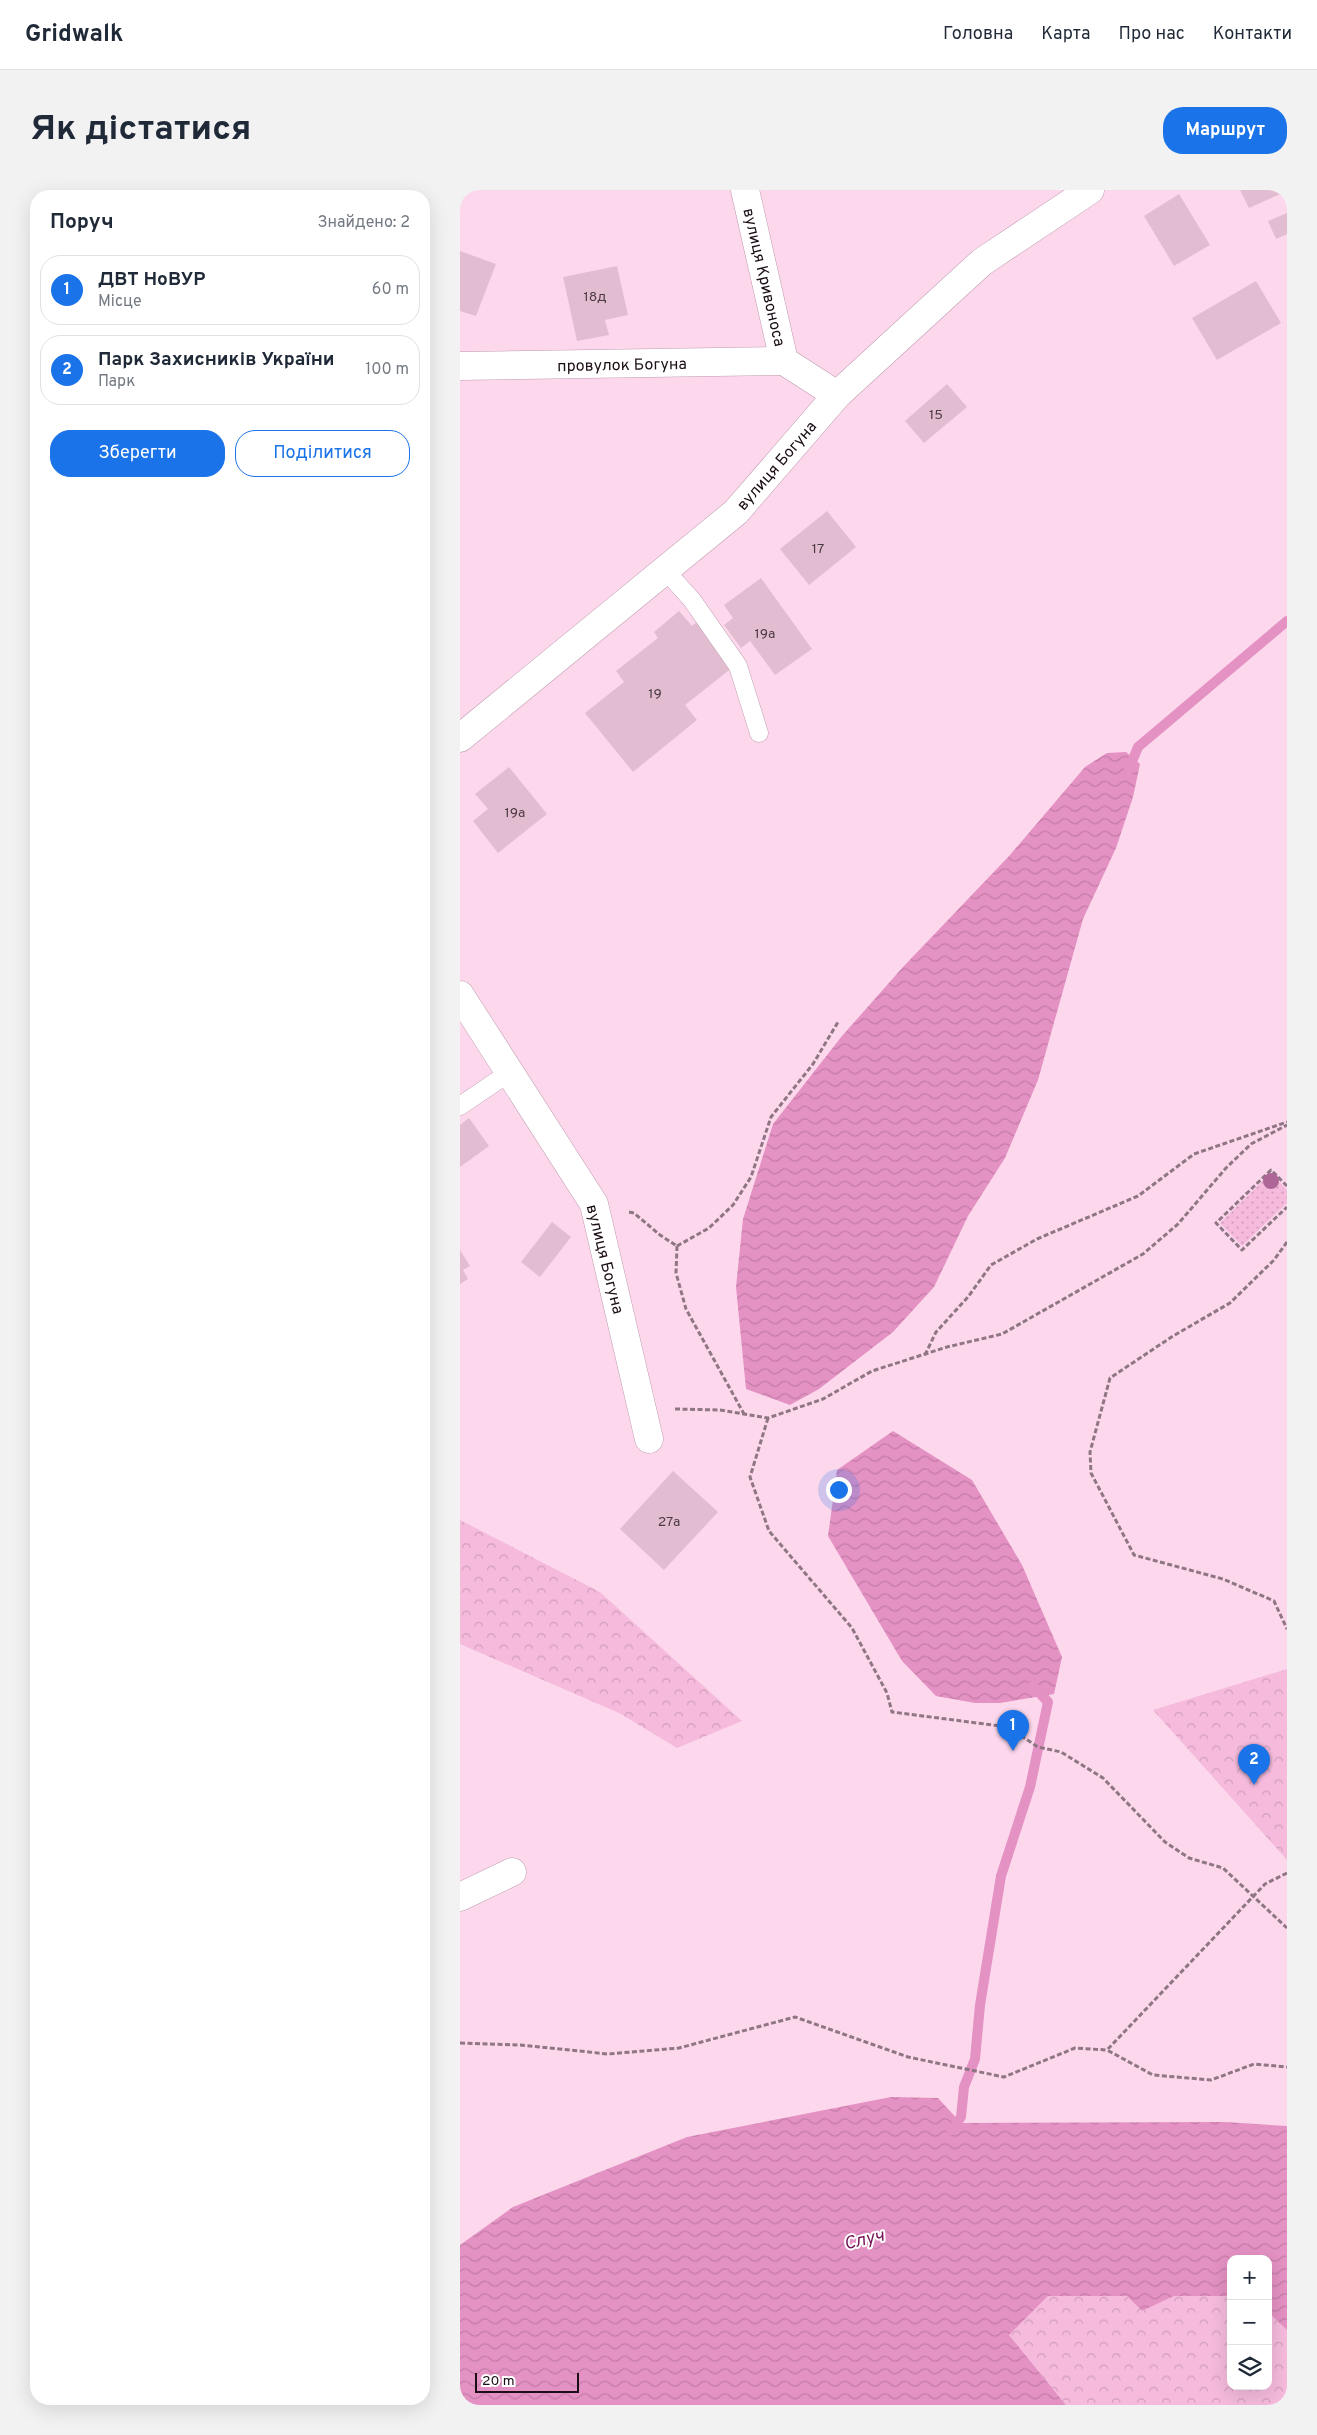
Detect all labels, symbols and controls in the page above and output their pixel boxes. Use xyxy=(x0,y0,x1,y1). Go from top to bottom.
text: Gridwalk xyxy=(25,20,123,50)
text: Головна xyxy=(943,23,1013,46)
text: Карта xyxy=(1041,23,1091,46)
text: Про нас xyxy=(1119,23,1185,46)
text: Контакти xyxy=(1213,23,1292,46)
button: Маршрут xyxy=(1163,107,1287,154)
text: Як дістатися xyxy=(30,108,251,152)
street label: вулиця Кривоноса xyxy=(737,206,789,348)
text: Поруч xyxy=(50,209,114,236)
text: Знайдено: 2 xyxy=(317,213,410,233)
text: ДВТ НоВУР xyxy=(98,268,205,292)
text: 1 xyxy=(64,280,70,300)
text: 60 m xyxy=(372,280,409,300)
house number: 18д xyxy=(583,289,607,306)
text: Місце xyxy=(98,292,142,312)
text: Парк Захисників України xyxy=(98,348,335,372)
street label: провулок Богуна xyxy=(557,355,687,377)
text: 2 xyxy=(62,360,72,380)
text: 100 m xyxy=(365,360,409,380)
text: Парк xyxy=(98,372,135,392)
house number: 15 xyxy=(929,407,943,424)
street label: вулиця Богуна xyxy=(733,417,822,515)
button: Зберегти xyxy=(50,430,225,477)
button: Поділитися xyxy=(235,430,410,477)
house number: 17 xyxy=(812,541,824,558)
house number: 19а xyxy=(755,626,775,643)
house number: 19 xyxy=(648,686,662,703)
house number: 19а xyxy=(505,805,525,822)
street label: вулиця Богуна xyxy=(581,1203,627,1316)
your location xyxy=(826,1477,852,1503)
house number: 27а xyxy=(658,1514,680,1531)
pin: 1 xyxy=(997,1710,1029,1751)
pin: 2 xyxy=(1238,1744,1270,1785)
water label: Случ xyxy=(842,2225,887,2256)
map controls xyxy=(1227,2255,1272,2390)
button: + xyxy=(1227,2255,1272,2300)
button: − xyxy=(1227,2300,1272,2345)
button: layers xyxy=(1227,2345,1272,2390)
scale bar xyxy=(475,2370,579,2393)
text: 20 m xyxy=(482,2373,515,2390)

